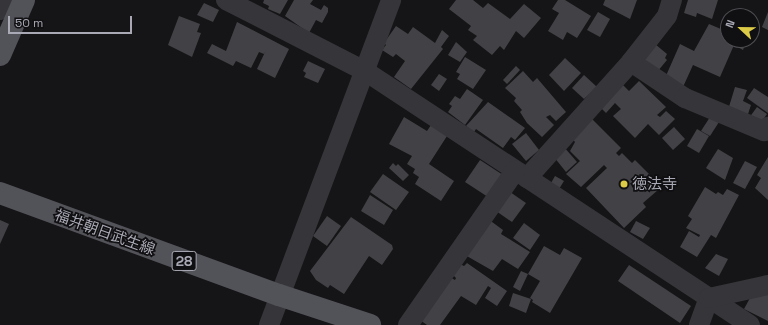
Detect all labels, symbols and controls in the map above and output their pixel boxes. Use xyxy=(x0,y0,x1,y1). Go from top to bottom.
scale bar xyxy=(10,8,134,34)
north arrow xyxy=(720,8,760,48)
text: 50 m xyxy=(15,15,43,31)
text: N xyxy=(722,18,738,30)
place label: 徳法寺 xyxy=(632,175,677,193)
marker: 徳法寺 xyxy=(619,179,629,189)
street label: 福井朝日武生線 xyxy=(53,206,157,258)
road number: 28 xyxy=(171,249,197,273)

